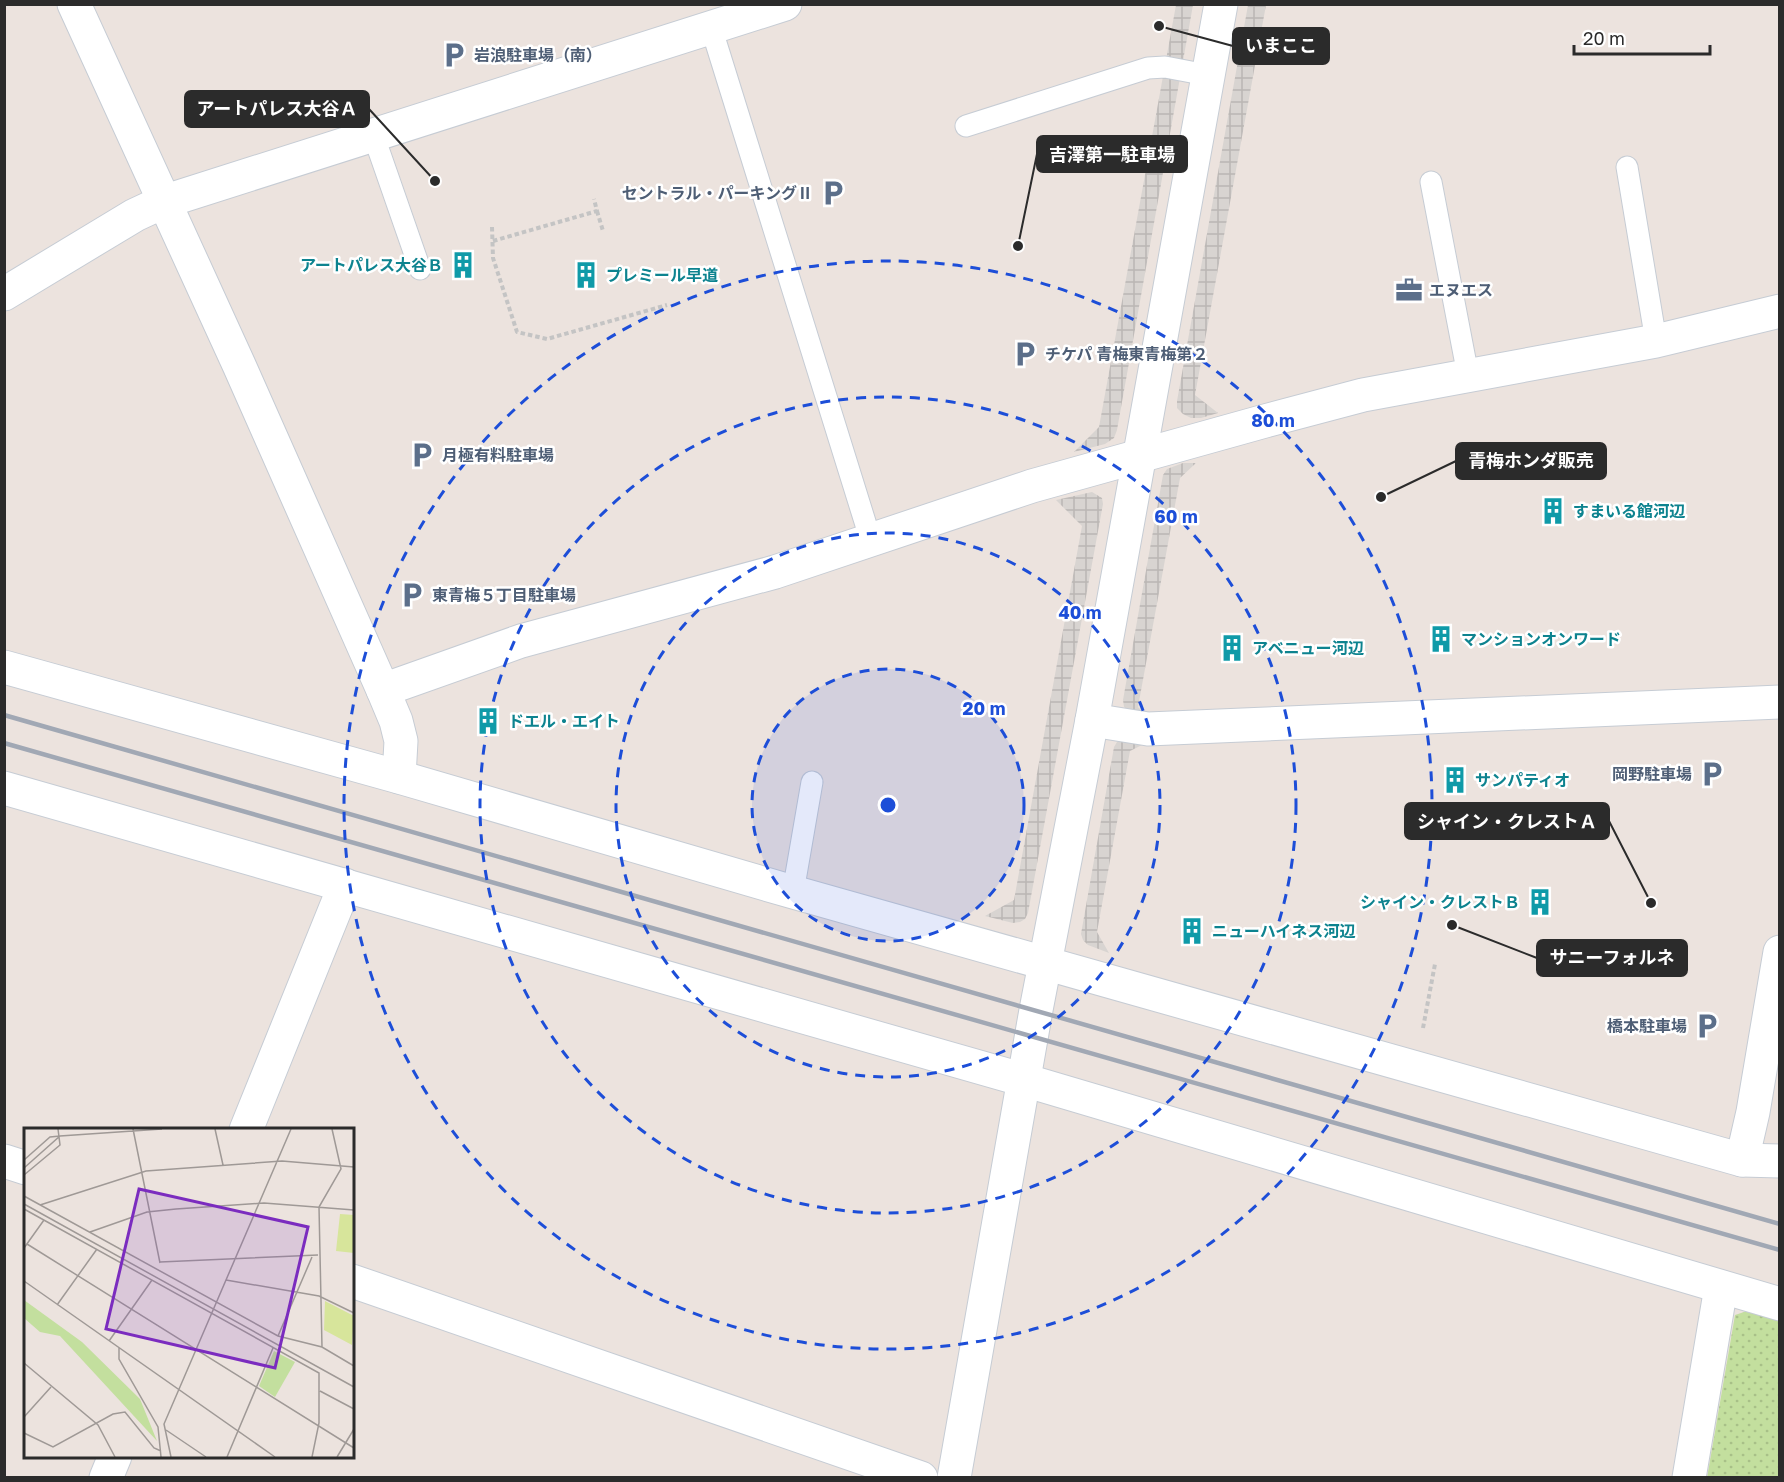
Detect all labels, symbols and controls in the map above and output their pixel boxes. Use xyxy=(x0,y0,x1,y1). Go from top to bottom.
scale bar xyxy=(1574,18,1710,56)
text: 20 m xyxy=(1583,27,1625,49)
callout: いまここ xyxy=(1233,28,1329,64)
text: いまここ xyxy=(1245,34,1317,56)
parking icon: 岩浪駐車場（南） xyxy=(439,40,469,70)
place label: 岩浪駐車場（南） xyxy=(474,45,602,65)
callout: アートパレス大谷Ａ xyxy=(185,91,369,127)
text: アートパレス大谷Ａ xyxy=(197,97,357,119)
callout: 吉澤第一駐車場 xyxy=(1037,136,1187,172)
text: 吉澤第一駐車場 xyxy=(1049,143,1175,165)
parking icon: セントラル・パーキングⅡ xyxy=(818,178,848,208)
place label: セントラル・パーキングⅡ xyxy=(621,183,813,203)
building icon: アートパレス大谷Ｂ xyxy=(448,250,478,280)
place label: アートパレス大谷Ｂ xyxy=(300,255,443,275)
building icon: プレミール早道 xyxy=(571,260,601,290)
place label: プレミール早道 xyxy=(606,265,718,285)
office icon: エヌエス xyxy=(1394,275,1424,305)
place label: エヌエス xyxy=(1429,280,1493,300)
parking icon: チケパ 青梅東青梅第２ xyxy=(1010,339,1040,369)
place label: チケパ 青梅東青梅第２ xyxy=(1045,344,1208,364)
text: 80 m xyxy=(1251,409,1295,431)
parking icon: 月極有料駐車場 xyxy=(407,440,437,470)
callout: 青梅ホンダ販売 xyxy=(1456,443,1606,479)
place label: 月極有料駐車場 xyxy=(442,445,554,465)
text: 青梅ホンダ販売 xyxy=(1468,449,1594,471)
building icon: すまいる館河辺 xyxy=(1538,496,1568,526)
place label: すまいる館河辺 xyxy=(1573,501,1686,521)
text: 60 m xyxy=(1154,505,1198,527)
parking icon: 東青梅５丁目駐車場 xyxy=(397,580,427,610)
place label: 東青梅５丁目駐車場 xyxy=(432,585,576,605)
text: 40 m xyxy=(1058,601,1102,623)
building icon: マンションオンワード xyxy=(1426,624,1456,654)
place label: マンションオンワード xyxy=(1461,629,1621,649)
building icon: アベニュー河辺 xyxy=(1217,633,1247,663)
place label: アベニュー河辺 xyxy=(1252,638,1365,658)
text: 20 m xyxy=(963,697,1005,719)
building icon: ドエル・エイト xyxy=(473,706,503,736)
place label: ドエル・エイト xyxy=(508,711,620,731)
parking icon: 岡野駐車場 xyxy=(1697,759,1727,789)
place label: 岡野駐車場 xyxy=(1612,764,1692,784)
building icon: サンパティオ xyxy=(1440,765,1470,795)
place label: サンパティオ xyxy=(1475,770,1570,790)
centre of rings xyxy=(878,795,898,815)
callout: シャイン・クレストＡ xyxy=(1405,803,1609,839)
text: シャイン・クレストＡ xyxy=(1417,810,1597,832)
building icon: シャイン・クレストＢ xyxy=(1525,887,1555,917)
place label: シャイン・クレストＢ xyxy=(1360,892,1520,912)
building icon: ニューハイネス河辺 xyxy=(1177,916,1207,946)
place label: ニューハイネス河辺 xyxy=(1212,921,1356,941)
callout: サニーフォルネ xyxy=(1537,940,1687,976)
text: サニーフォルネ xyxy=(1550,946,1674,968)
parking icon: 橋本駐車場 xyxy=(1692,1011,1722,1041)
place label: 橋本駐車場 xyxy=(1607,1016,1687,1036)
inset map xyxy=(24,1128,354,1458)

